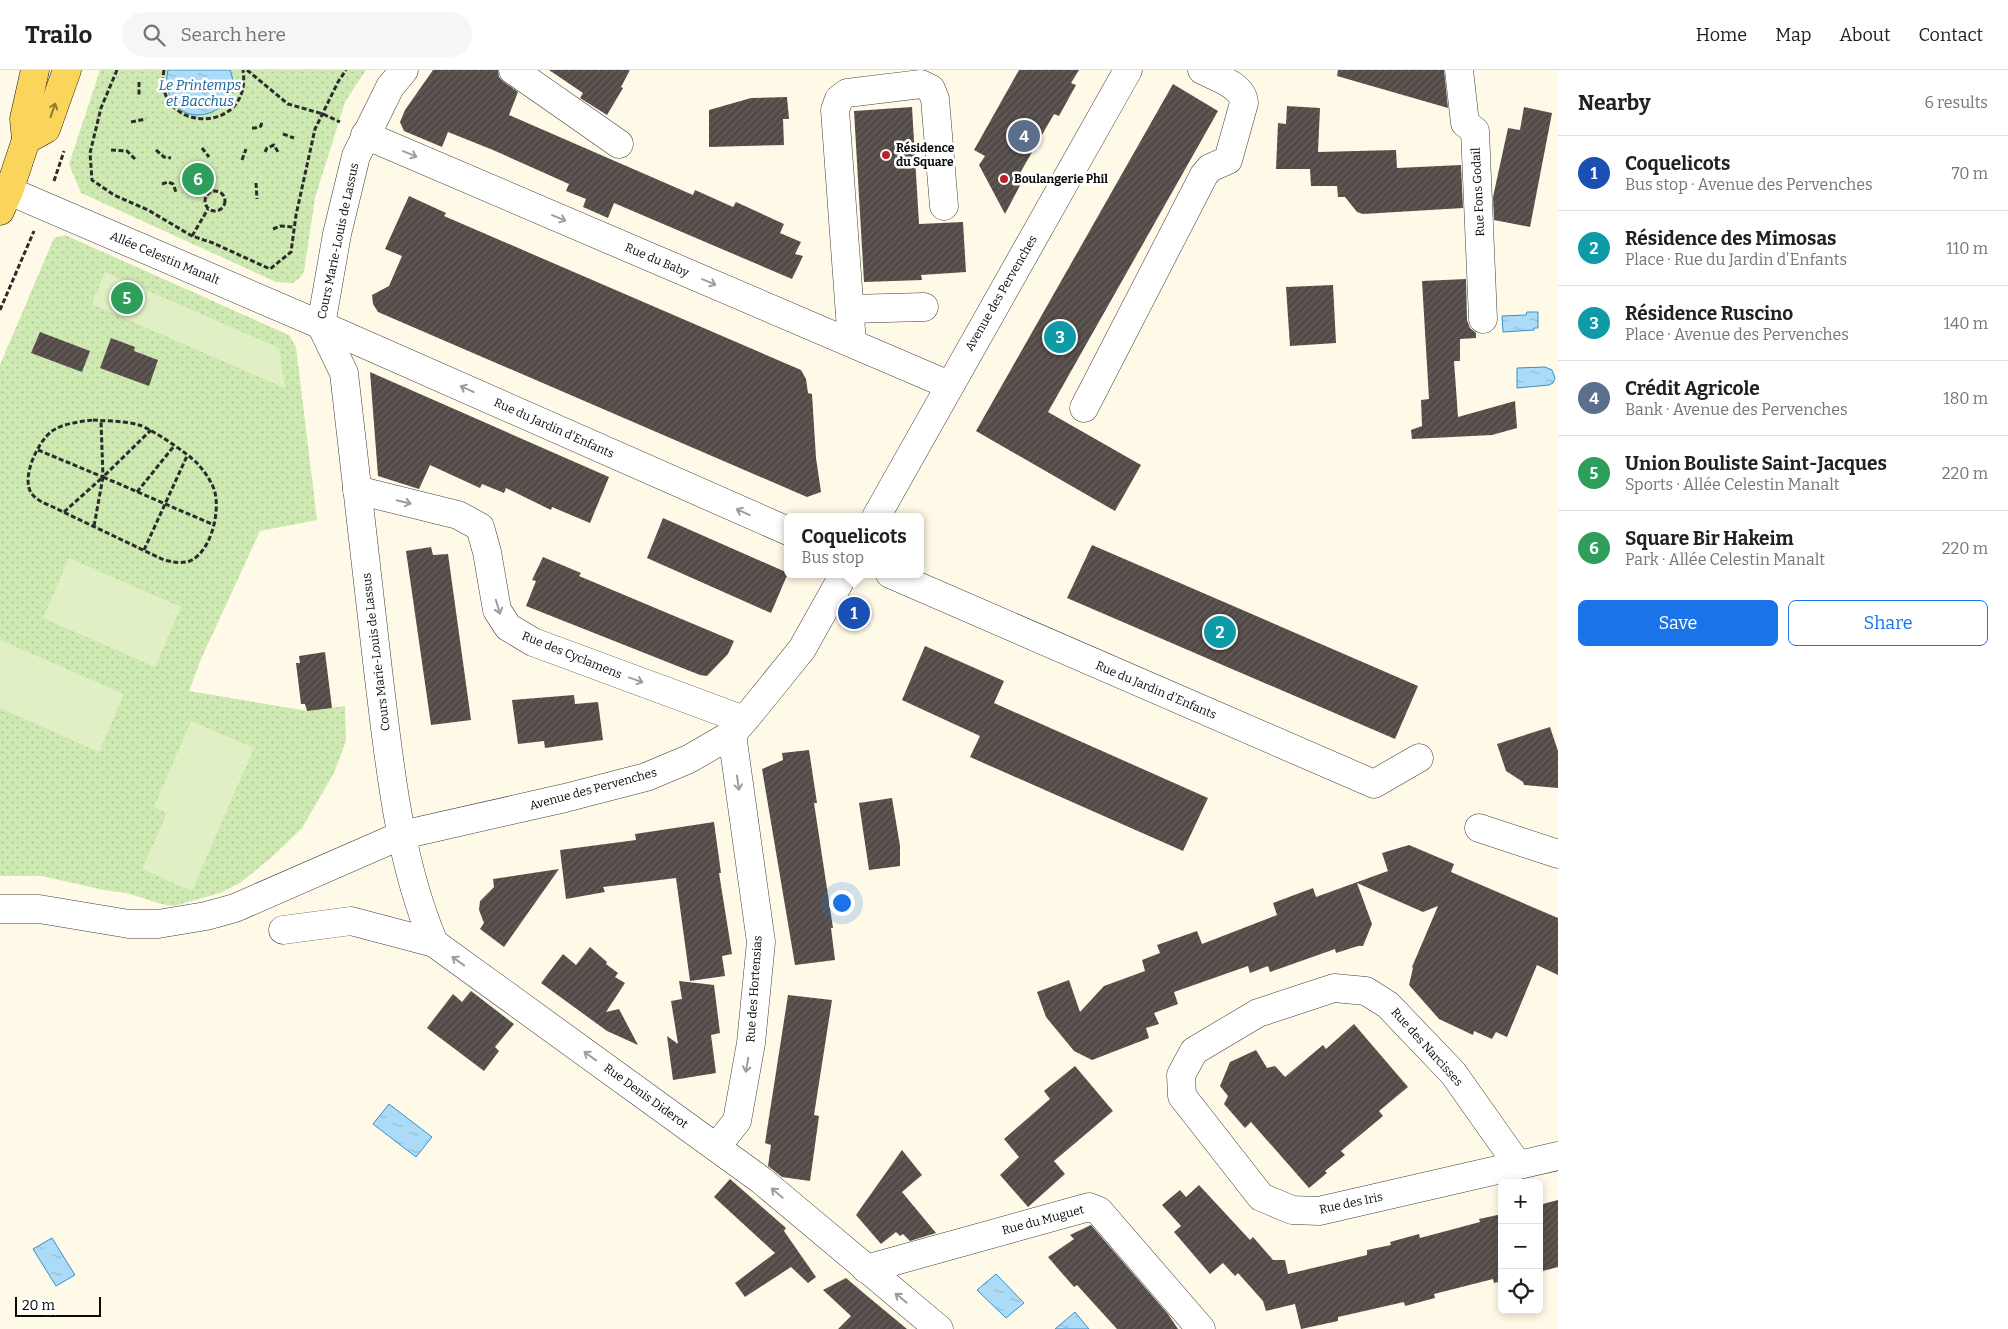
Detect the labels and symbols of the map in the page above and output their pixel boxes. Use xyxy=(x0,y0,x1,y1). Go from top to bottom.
water label: Le Printemps et Bacchus xyxy=(159,77,242,110)
one-way arrow xyxy=(48,103,58,119)
pin: 4 xyxy=(1008,117,1040,155)
place label: Résidence du Square xyxy=(896,141,955,169)
street label: Rue Fons Godail xyxy=(1469,147,1487,237)
one-way arrow xyxy=(402,149,417,159)
marker: Résidence du Square xyxy=(880,149,892,161)
pin: 6 xyxy=(182,160,214,198)
street label: Cours Marie-Louis de Lassus xyxy=(315,161,361,320)
place label: Boulangerie Phil xyxy=(1014,172,1108,186)
marker: Boulangerie Phil xyxy=(998,173,1010,185)
one-way arrow xyxy=(551,213,566,223)
street label: Allée Celestin Manalt xyxy=(108,229,222,288)
street label: Avenue des Pervenches xyxy=(962,232,1040,353)
street label: Rue du Baby xyxy=(623,240,692,280)
one-way arrow xyxy=(701,278,716,287)
pin: 5 xyxy=(111,279,143,317)
pin: 3 xyxy=(1044,318,1076,356)
one-way arrow xyxy=(460,384,475,394)
street label: Rue du Jardin d'Enfants xyxy=(492,395,616,461)
one-way arrow xyxy=(396,498,412,507)
one-way arrow xyxy=(736,506,751,516)
street label: Cours Marie-Louis de Lassus xyxy=(359,572,393,732)
pin: 1 xyxy=(838,594,870,632)
one-way arrow xyxy=(493,599,503,615)
pin: 2 xyxy=(1204,613,1236,651)
street label: Rue des Cyclamens xyxy=(520,629,624,682)
street label: Rue du Jardin d'Enfants xyxy=(1093,658,1219,722)
one-way arrow xyxy=(628,676,644,685)
street label: Avenue des Pervenches xyxy=(528,765,658,813)
one-way arrow xyxy=(734,774,744,790)
your location xyxy=(829,890,855,916)
street label: Rue des Hortensias xyxy=(743,935,765,1043)
one-way arrow xyxy=(452,955,465,966)
street label: Rue des Narcisses xyxy=(1388,1005,1466,1089)
one-way arrow xyxy=(583,1051,597,1061)
one-way arrow xyxy=(742,1057,751,1073)
street label: Rue Denis Diderot xyxy=(601,1061,691,1132)
one-way arrow xyxy=(771,1188,784,1199)
street label: Rue des Iris xyxy=(1318,1189,1384,1217)
street label: Rue du Muguet xyxy=(1000,1202,1086,1238)
one-way arrow xyxy=(895,1293,908,1304)
scale bar xyxy=(15,1294,101,1317)

